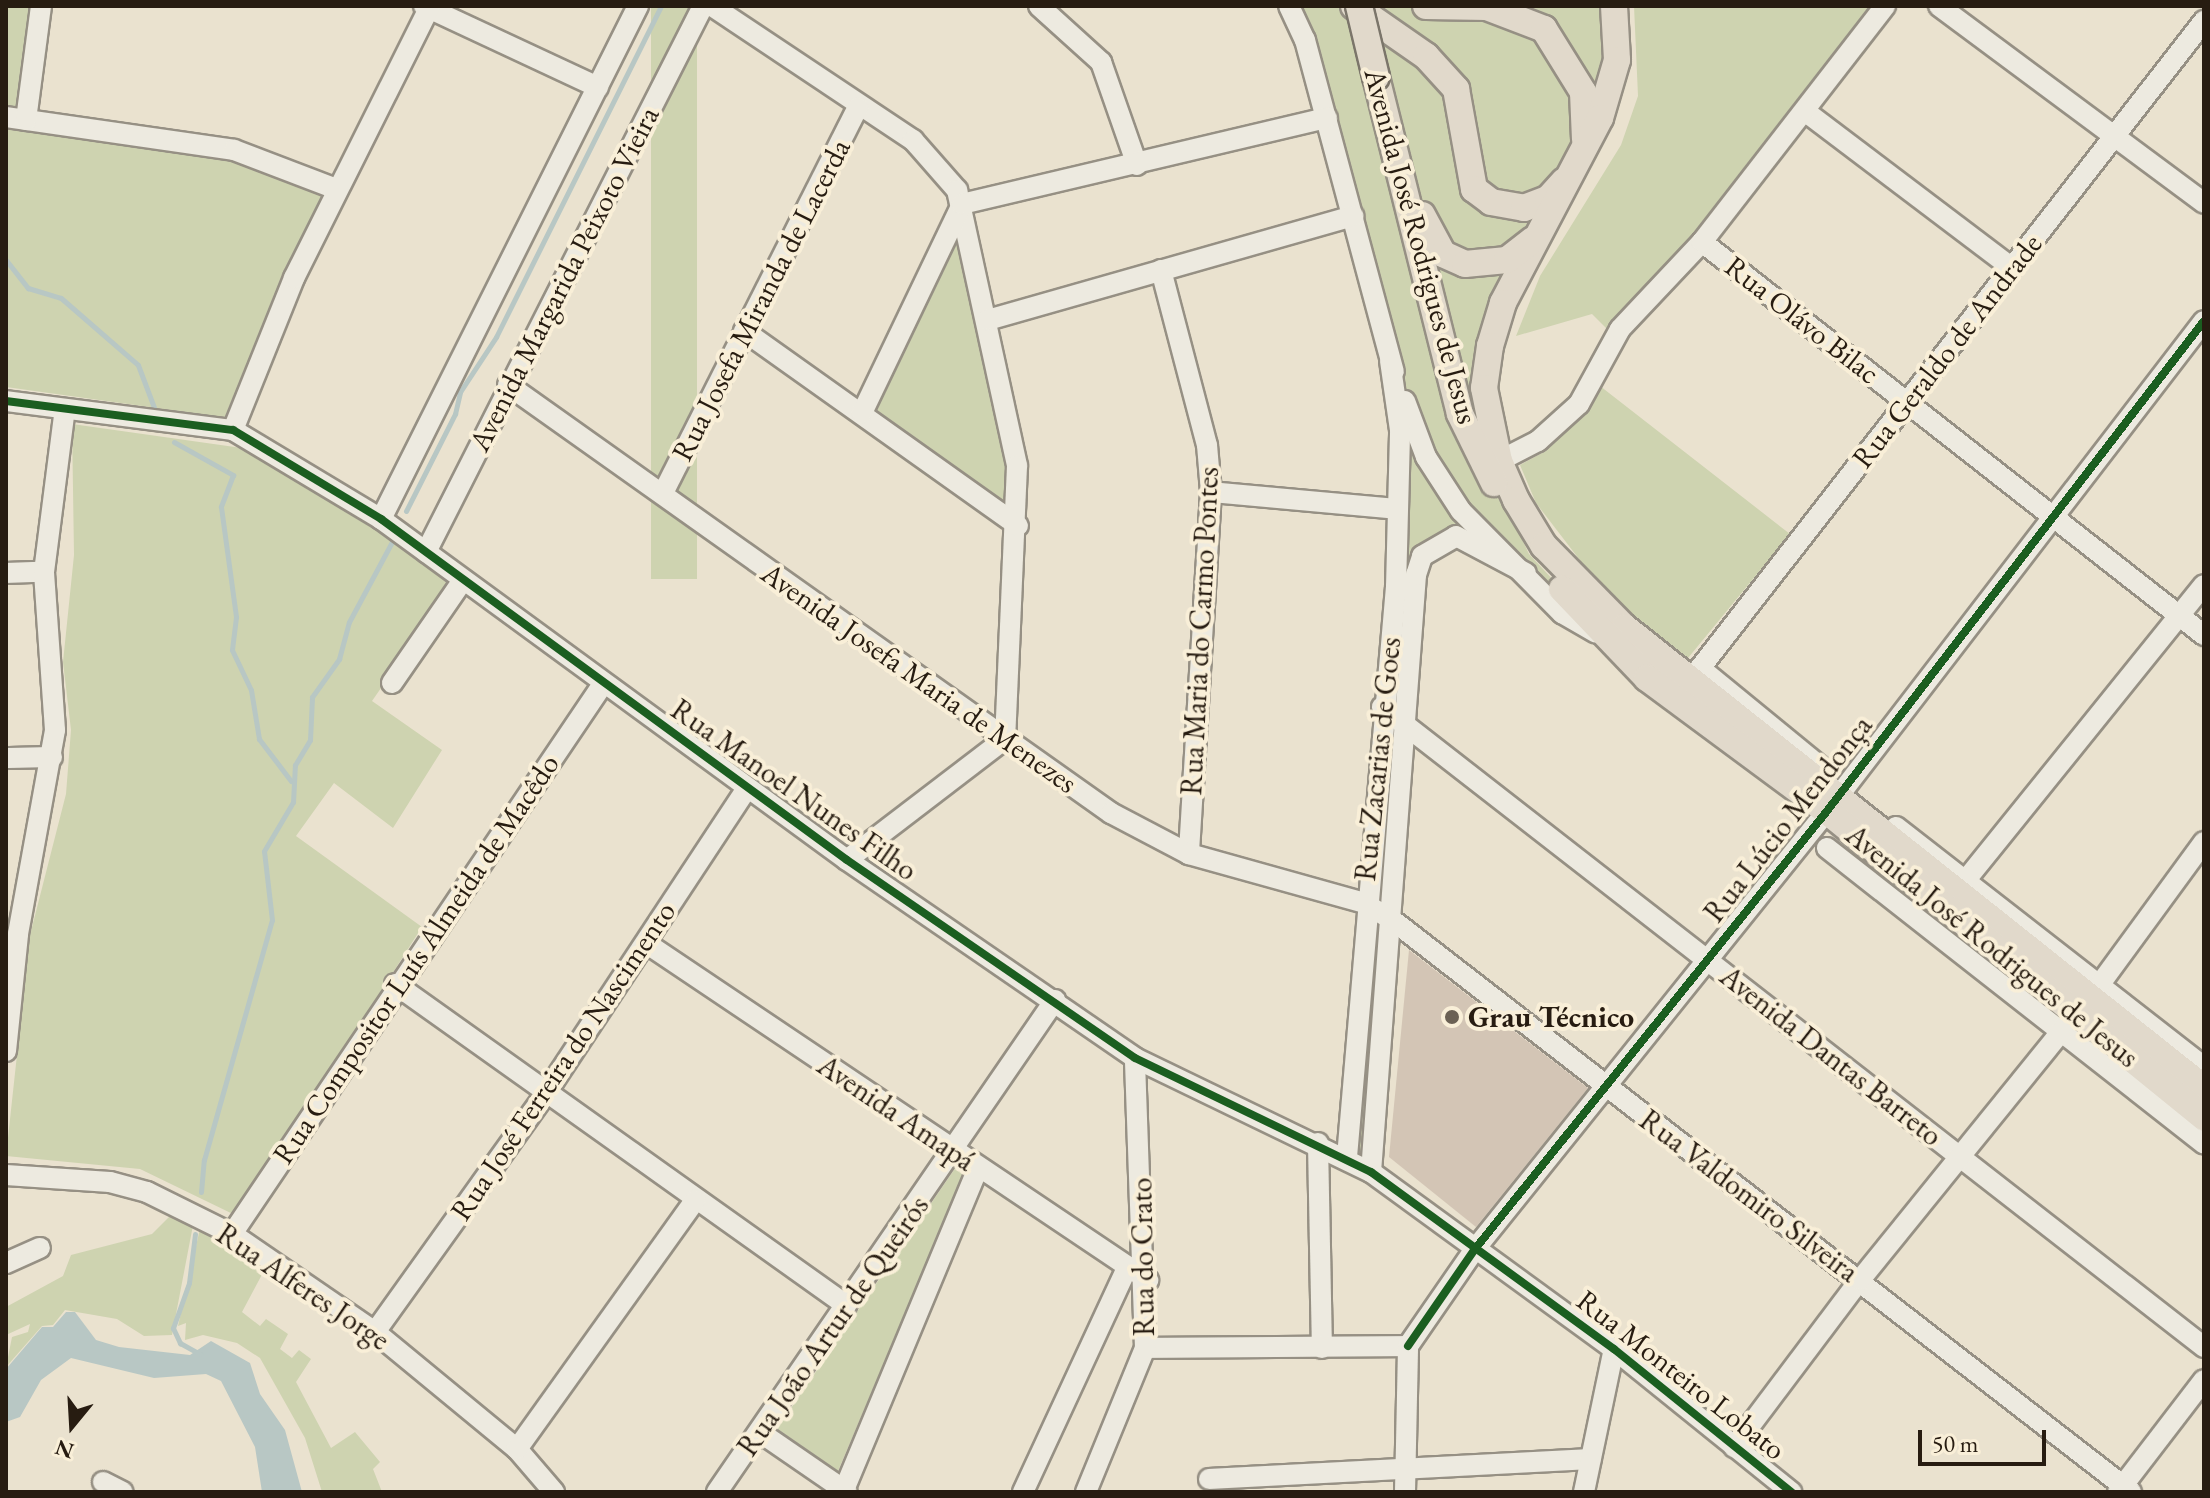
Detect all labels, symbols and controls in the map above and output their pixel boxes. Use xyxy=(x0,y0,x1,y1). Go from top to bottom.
street label: Avenida José Rodrigues de Jesus xyxy=(1356,64,1486,428)
street label: Avenida Margarida Peixoto Vieira xyxy=(461,100,667,458)
street label: Rua Josefa Miranda de Lacerda xyxy=(664,133,858,467)
street label: Rua Geraldo de Andrade xyxy=(1844,227,2050,475)
street label: Rua Olávo Bilac xyxy=(1718,248,1886,392)
street label: Rua Maria do Carmo Pontes xyxy=(1173,466,1227,796)
street label: Avenida Josefa Maria de Menezes xyxy=(754,555,1084,801)
street label: Rua Zacarias de Goes xyxy=(1347,635,1409,883)
street label: Rua Manoel Nunes Filho xyxy=(664,691,924,889)
street label: Rua Lúcio Mendonça xyxy=(1696,708,1880,930)
street label: Rua Compositor Luís Almeida de Macêdo xyxy=(265,747,567,1171)
street label: Avenida José Rodrigues de Jesus xyxy=(1838,817,2146,1075)
street label: Rua José Ferreira do Nascimento xyxy=(443,895,683,1227)
street label: Avenida Dantas Barreto xyxy=(1713,958,1949,1154)
place label: Grau Técnico xyxy=(1468,999,1634,1035)
marker: Grau Técnico xyxy=(1443,1008,1461,1026)
street label: Avenida Amapá xyxy=(810,1047,982,1179)
street label: Rua Valdomiro Silveira xyxy=(1632,1102,1866,1290)
street label: Rua do Crato xyxy=(1124,1177,1162,1337)
street label: Rua João Artur de Queirós xyxy=(729,1189,937,1463)
street label: Rua Alferes Jorge xyxy=(210,1216,396,1358)
street label: Rua Monteiro Lobato xyxy=(1569,1282,1793,1468)
north arrow xyxy=(32,1386,112,1466)
scale bar xyxy=(1922,1414,2050,1464)
text: 50 m xyxy=(1932,1428,1979,1459)
text: N xyxy=(51,1433,77,1466)

